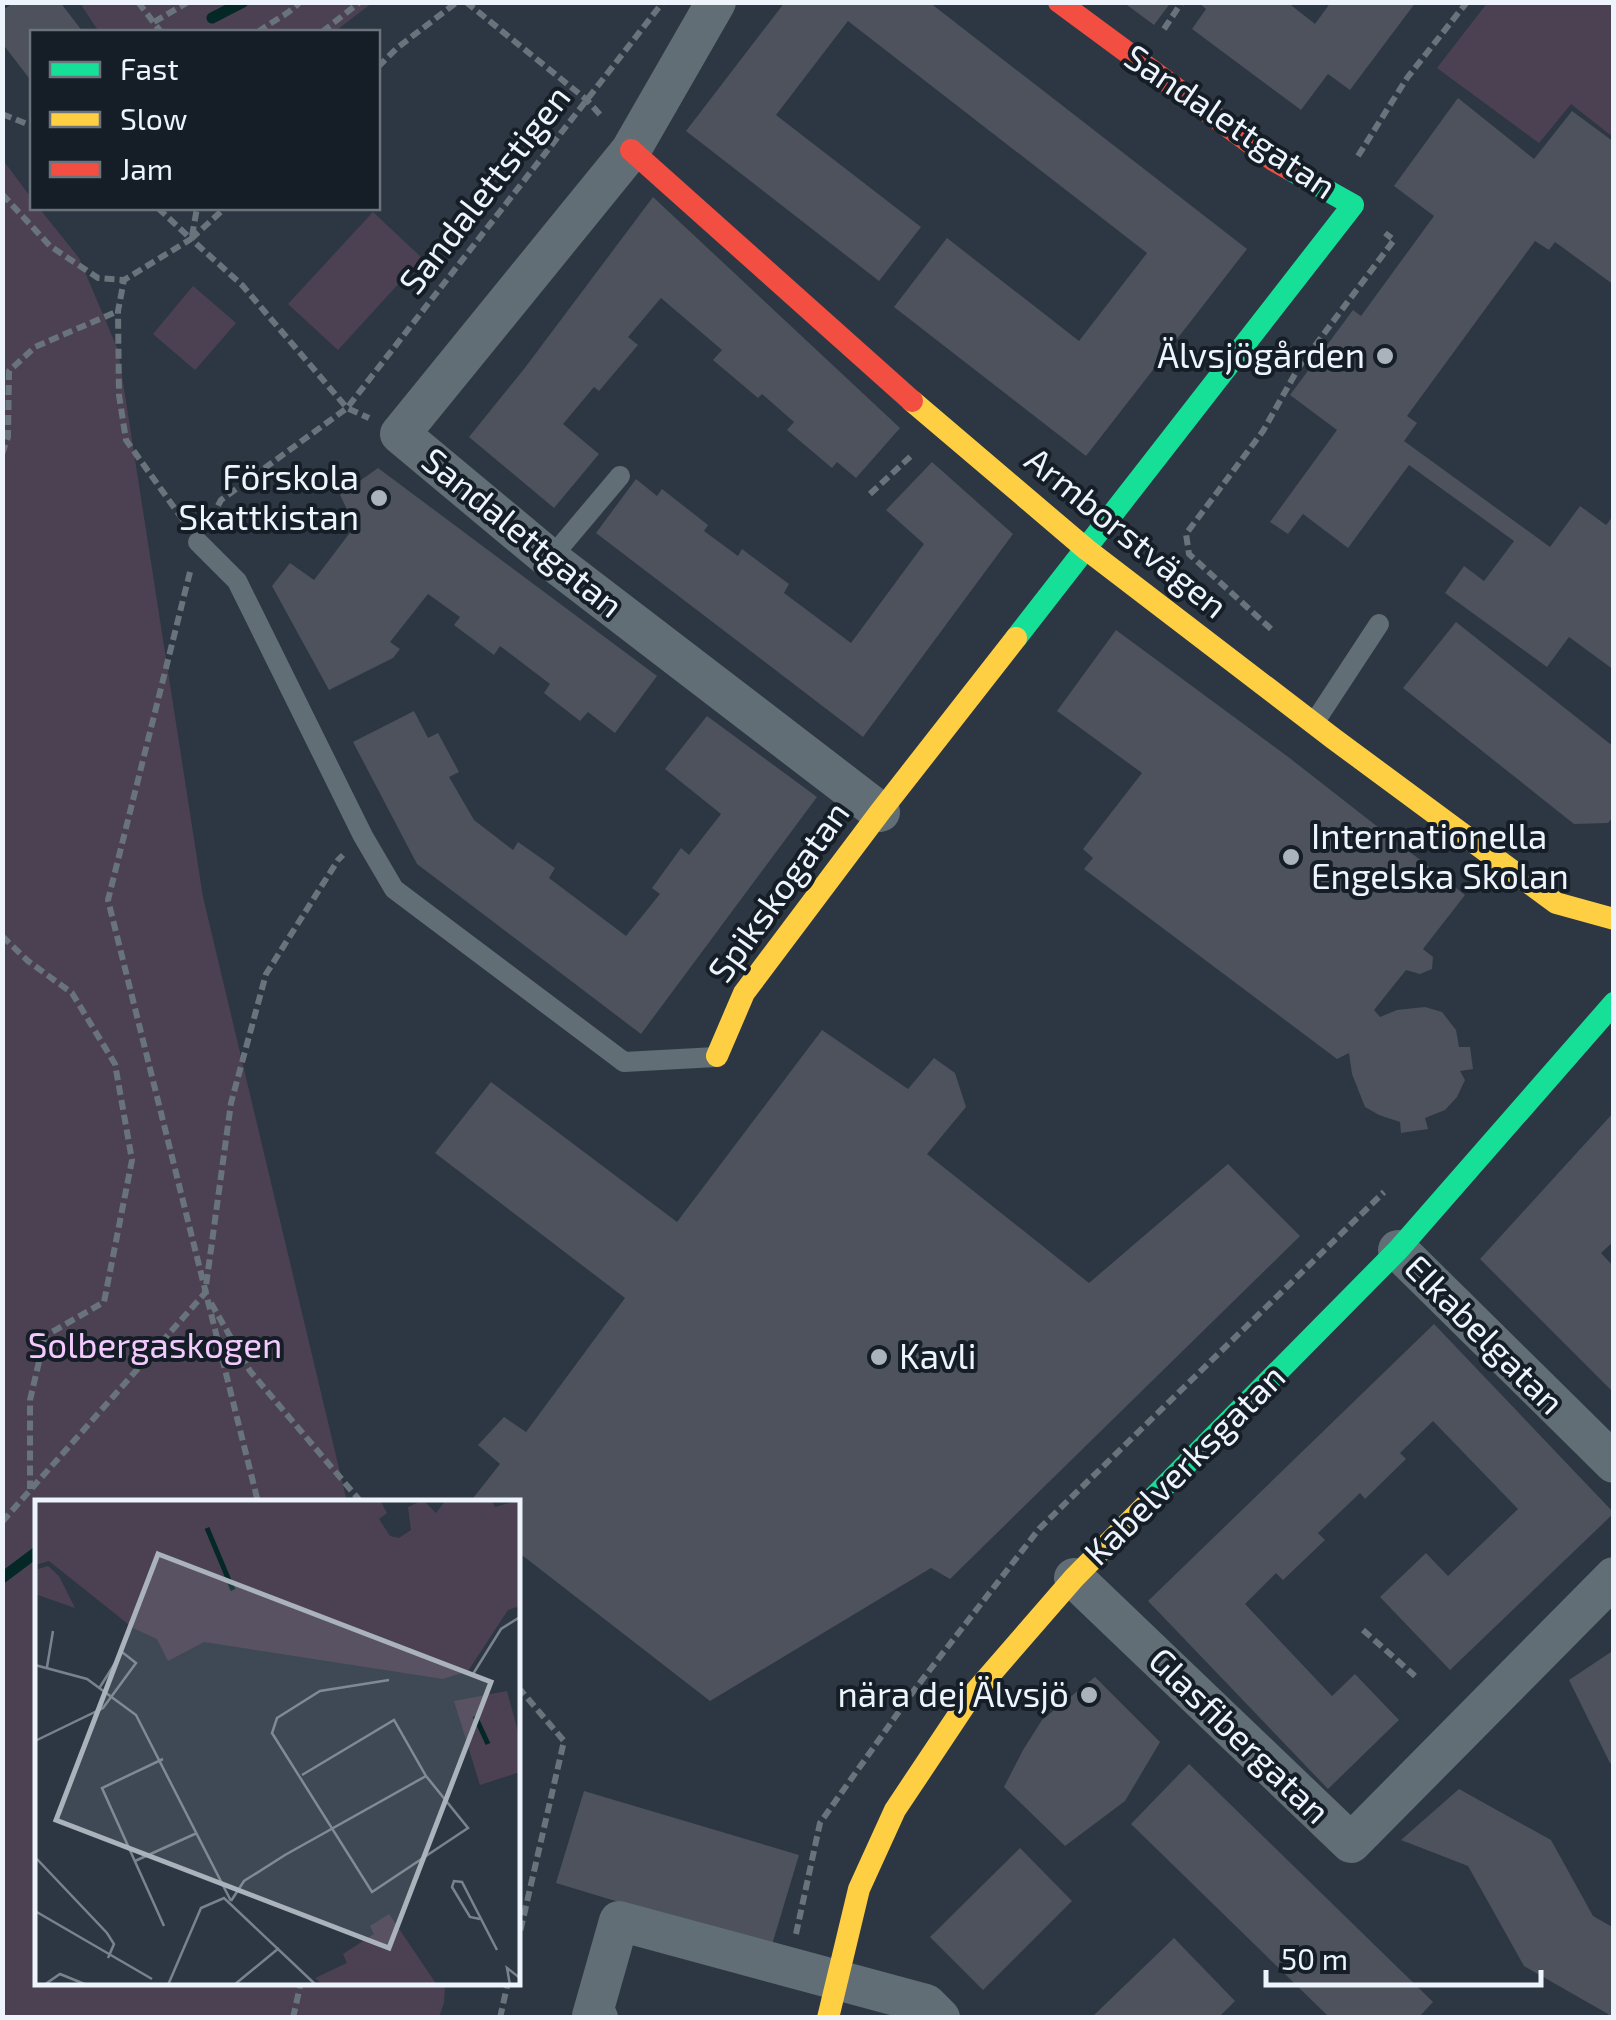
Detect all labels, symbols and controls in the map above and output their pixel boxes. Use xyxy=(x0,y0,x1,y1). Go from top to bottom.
legend xyxy=(30,30,380,210)
street label: Sandalettgatan xyxy=(1117,34,1345,206)
text: Fast xyxy=(120,50,179,86)
street label: Sandalettstigen xyxy=(389,76,578,301)
text: Slow xyxy=(120,100,187,136)
text: Jam xyxy=(120,150,173,186)
place label: Älvsjögården xyxy=(1157,333,1365,375)
marker: Älvsjögården xyxy=(1374,345,1396,367)
street label: Armborstvägen xyxy=(1018,437,1237,626)
street label: Sandalettgatan xyxy=(415,438,632,625)
place label: Förskola Skattkistan xyxy=(179,455,359,537)
marker: Förskola Skattkistan xyxy=(368,487,390,509)
street label: Spikskogatan xyxy=(698,792,857,989)
place label: Internationella Engelska Skolan xyxy=(1311,814,1569,896)
marker: Internationella Engelska Skolan xyxy=(1280,846,1302,868)
street label: Elkabelgatan xyxy=(1397,1245,1574,1422)
park label: Solbergaskogen xyxy=(28,1323,282,1365)
place label: Kavli xyxy=(899,1334,977,1376)
marker: Kavli xyxy=(868,1346,890,1368)
street label: Kabelverksgatan xyxy=(1075,1355,1293,1573)
inset map xyxy=(35,1500,520,1985)
street label: Glasfibergatan xyxy=(1141,1638,1339,1831)
place label: nära dej Älvsjö xyxy=(837,1672,1069,1714)
marker: nära dej Älvsjö xyxy=(1078,1684,1100,1706)
scale bar xyxy=(1266,1925,1541,1987)
text: 50 m xyxy=(1281,1940,1348,1976)

